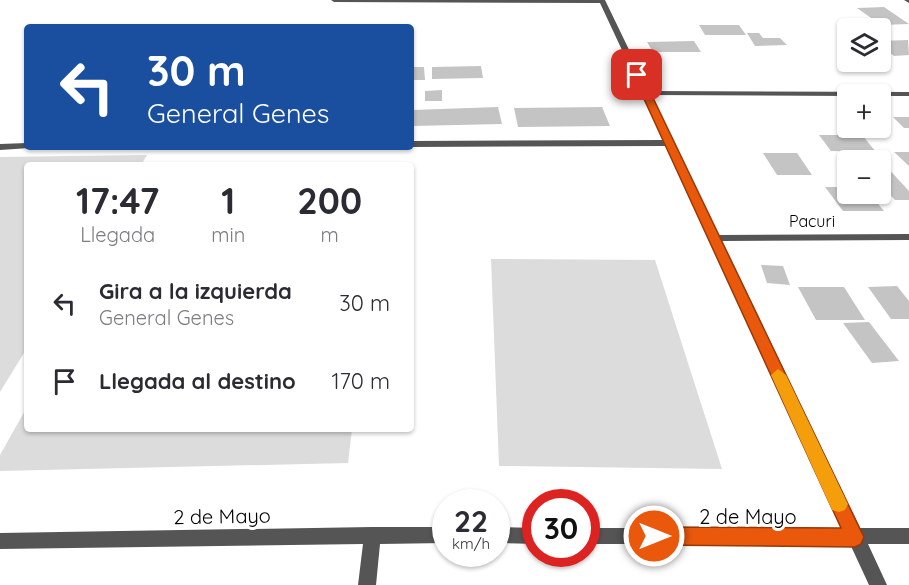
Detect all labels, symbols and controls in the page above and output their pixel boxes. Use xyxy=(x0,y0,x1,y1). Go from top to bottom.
map controls xyxy=(837,18,891,204)
button: layers xyxy=(837,18,891,72)
text: 30 m xyxy=(147,44,246,97)
icon: left xyxy=(48,48,126,126)
pin xyxy=(611,49,662,100)
icon: arrive xyxy=(620,58,653,91)
button: + xyxy=(837,84,891,138)
text: General Genes xyxy=(147,96,329,130)
button: − xyxy=(837,150,891,204)
text: 17:47 xyxy=(76,178,159,223)
text: 1 xyxy=(221,178,235,223)
text: 200 xyxy=(297,178,362,223)
street label: Pacuri xyxy=(789,211,835,231)
text: Llegada xyxy=(80,222,155,247)
text: min xyxy=(211,222,245,247)
text: m xyxy=(321,222,339,247)
text: Gira a la izquierda xyxy=(99,277,292,305)
icon: left xyxy=(48,287,81,320)
text: 30 m xyxy=(339,289,390,317)
text: General Genes xyxy=(99,305,234,330)
icon: arrive xyxy=(48,365,81,398)
text: Llegada al destino xyxy=(99,367,296,395)
text: 170 m xyxy=(331,367,390,395)
speed limit sign: 30 xyxy=(522,489,600,567)
text: 22 xyxy=(454,502,488,540)
street label: 2 de Mayo xyxy=(173,503,271,529)
position arrow xyxy=(622,504,686,568)
street label: 2 de Mayo xyxy=(699,504,797,529)
text: km/h xyxy=(452,534,490,553)

